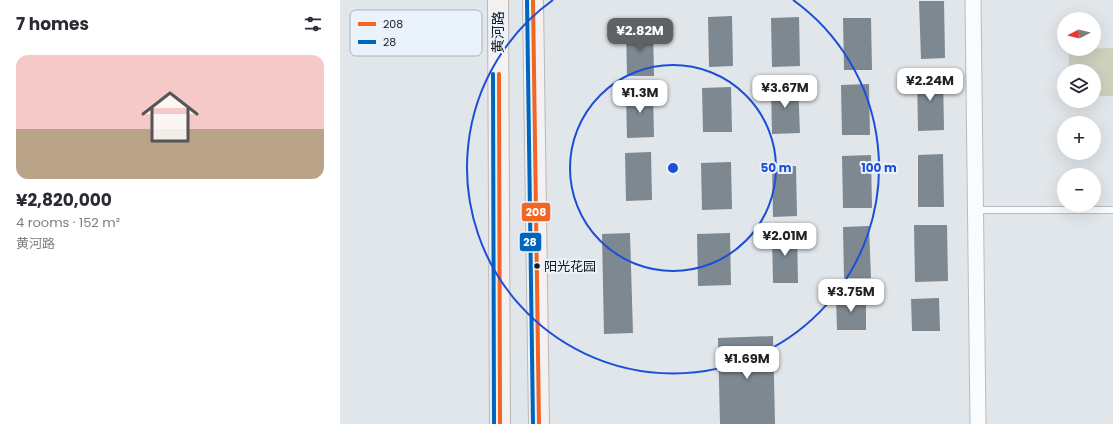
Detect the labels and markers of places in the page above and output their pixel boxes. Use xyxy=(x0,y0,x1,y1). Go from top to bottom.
pin: ¥2.82M xyxy=(607,18,673,52)
pin: ¥2.24M xyxy=(897,68,963,102)
pin: ¥3.67M xyxy=(752,75,818,109)
pin: ¥1.3M xyxy=(612,80,668,114)
centre of rings xyxy=(666,161,680,175)
pin: ¥2.01M xyxy=(752,223,818,257)
place label: 阳光花园 xyxy=(544,257,596,276)
marker: 阳光花园 xyxy=(532,261,542,271)
pin: ¥3.75M xyxy=(818,279,884,313)
pin: ¥1.69M xyxy=(714,346,780,380)

